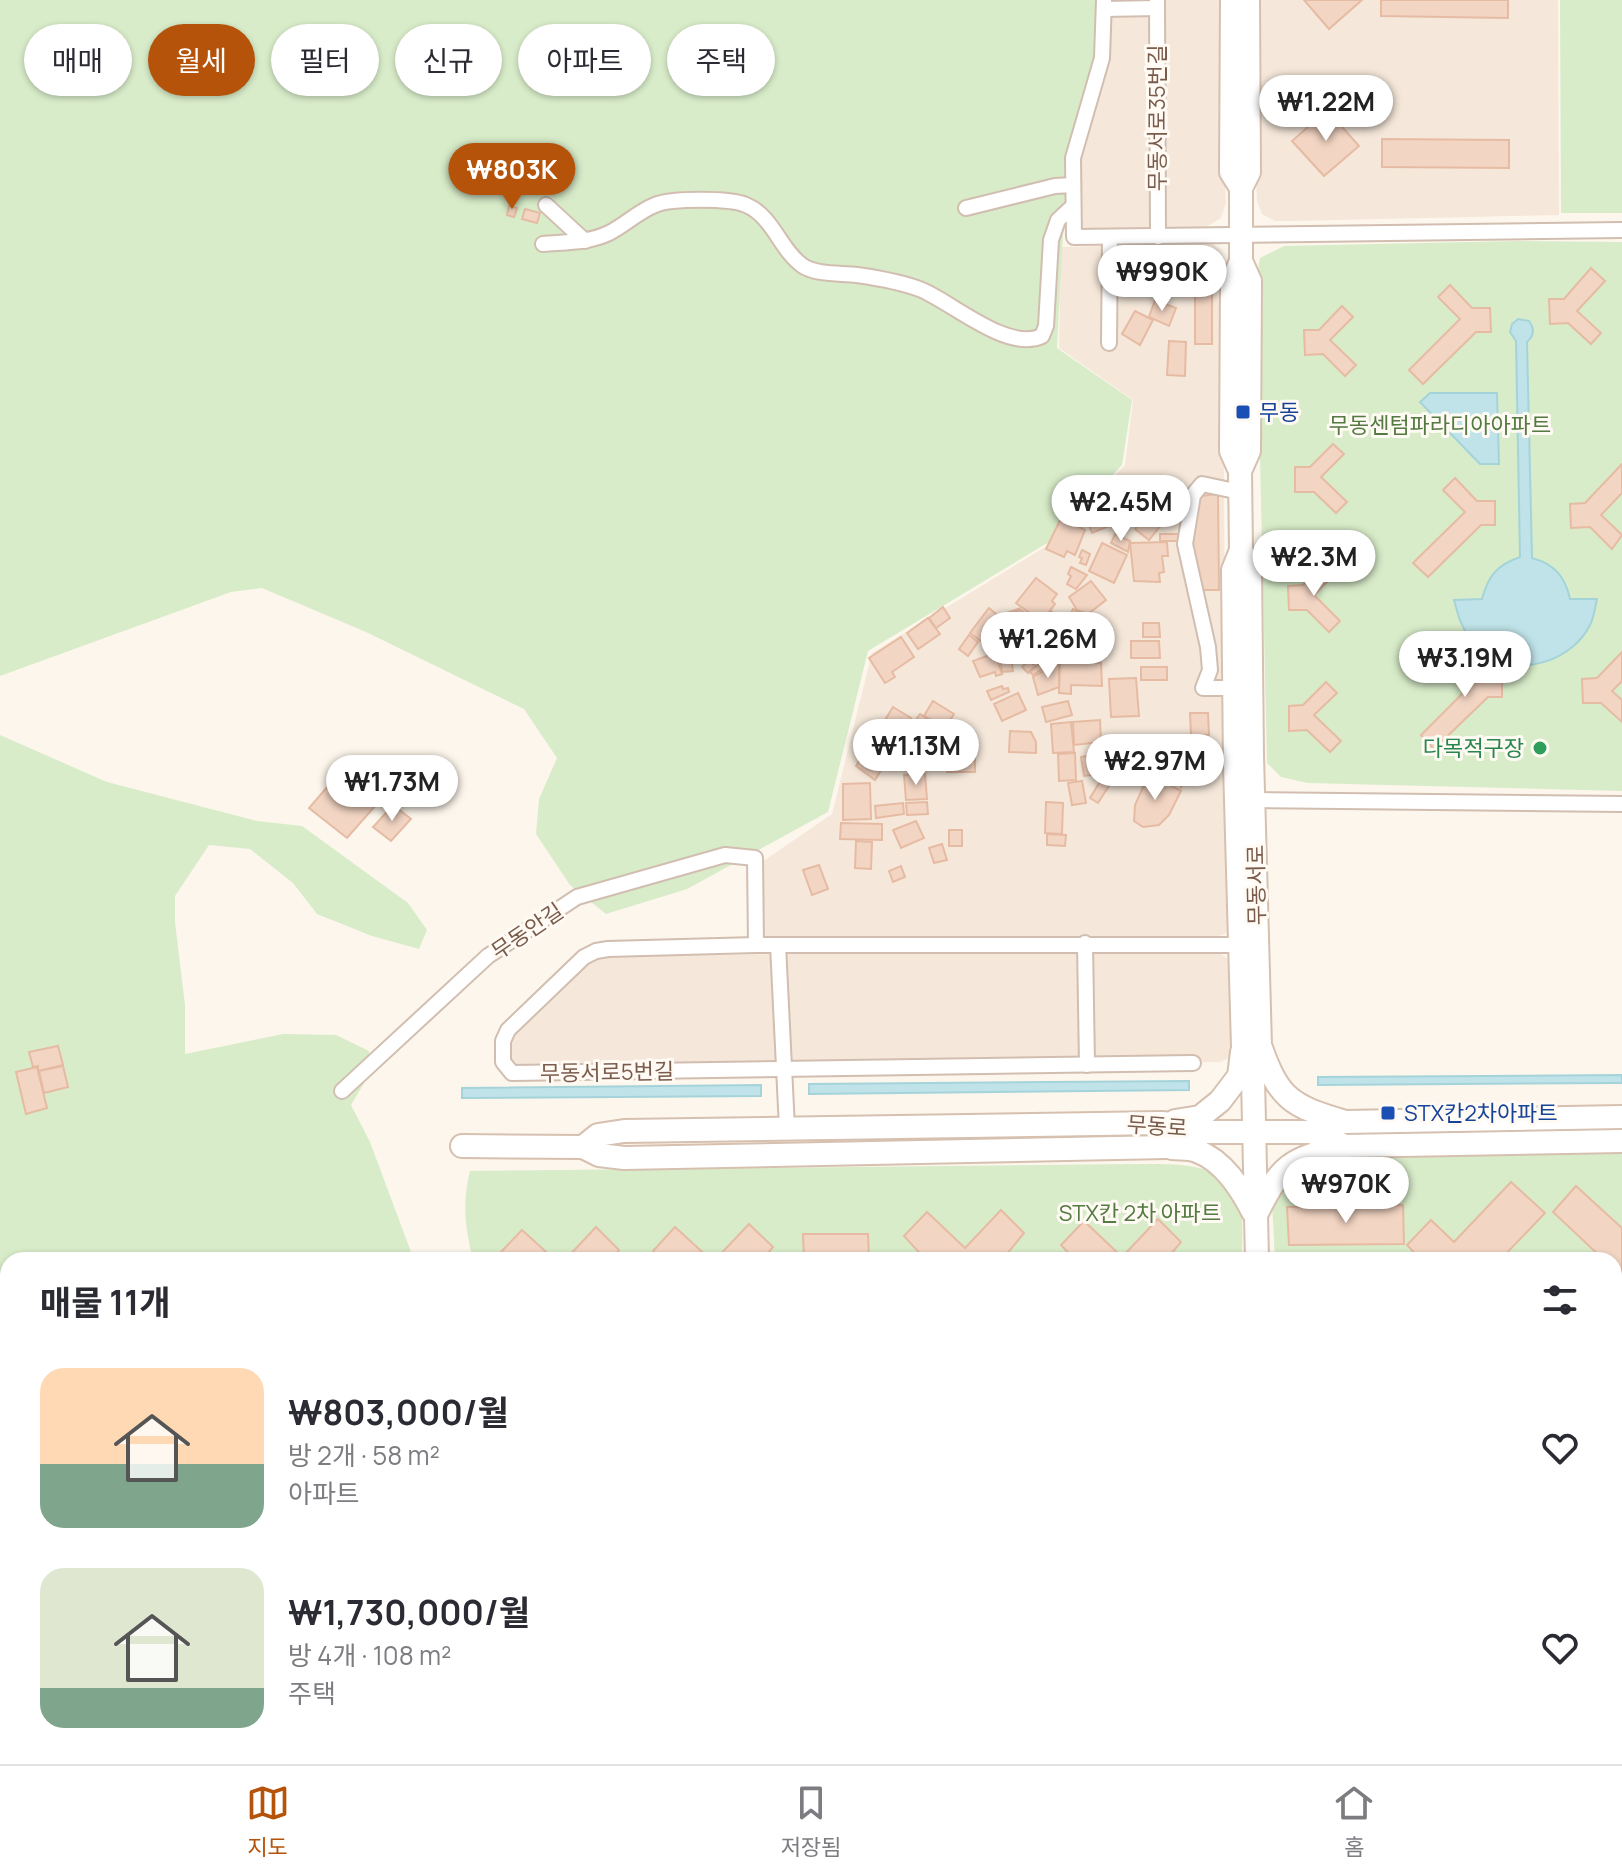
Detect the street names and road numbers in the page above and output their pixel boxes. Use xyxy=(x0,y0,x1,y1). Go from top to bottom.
street label: 무동서로35번길 xyxy=(1142,45,1172,191)
street label: 무동서로 xyxy=(1240,844,1272,926)
street label: 무동안길 xyxy=(485,896,569,966)
street label: 무동서로5번길 xyxy=(540,1056,674,1088)
street label: 무동로 xyxy=(1126,1109,1188,1143)

